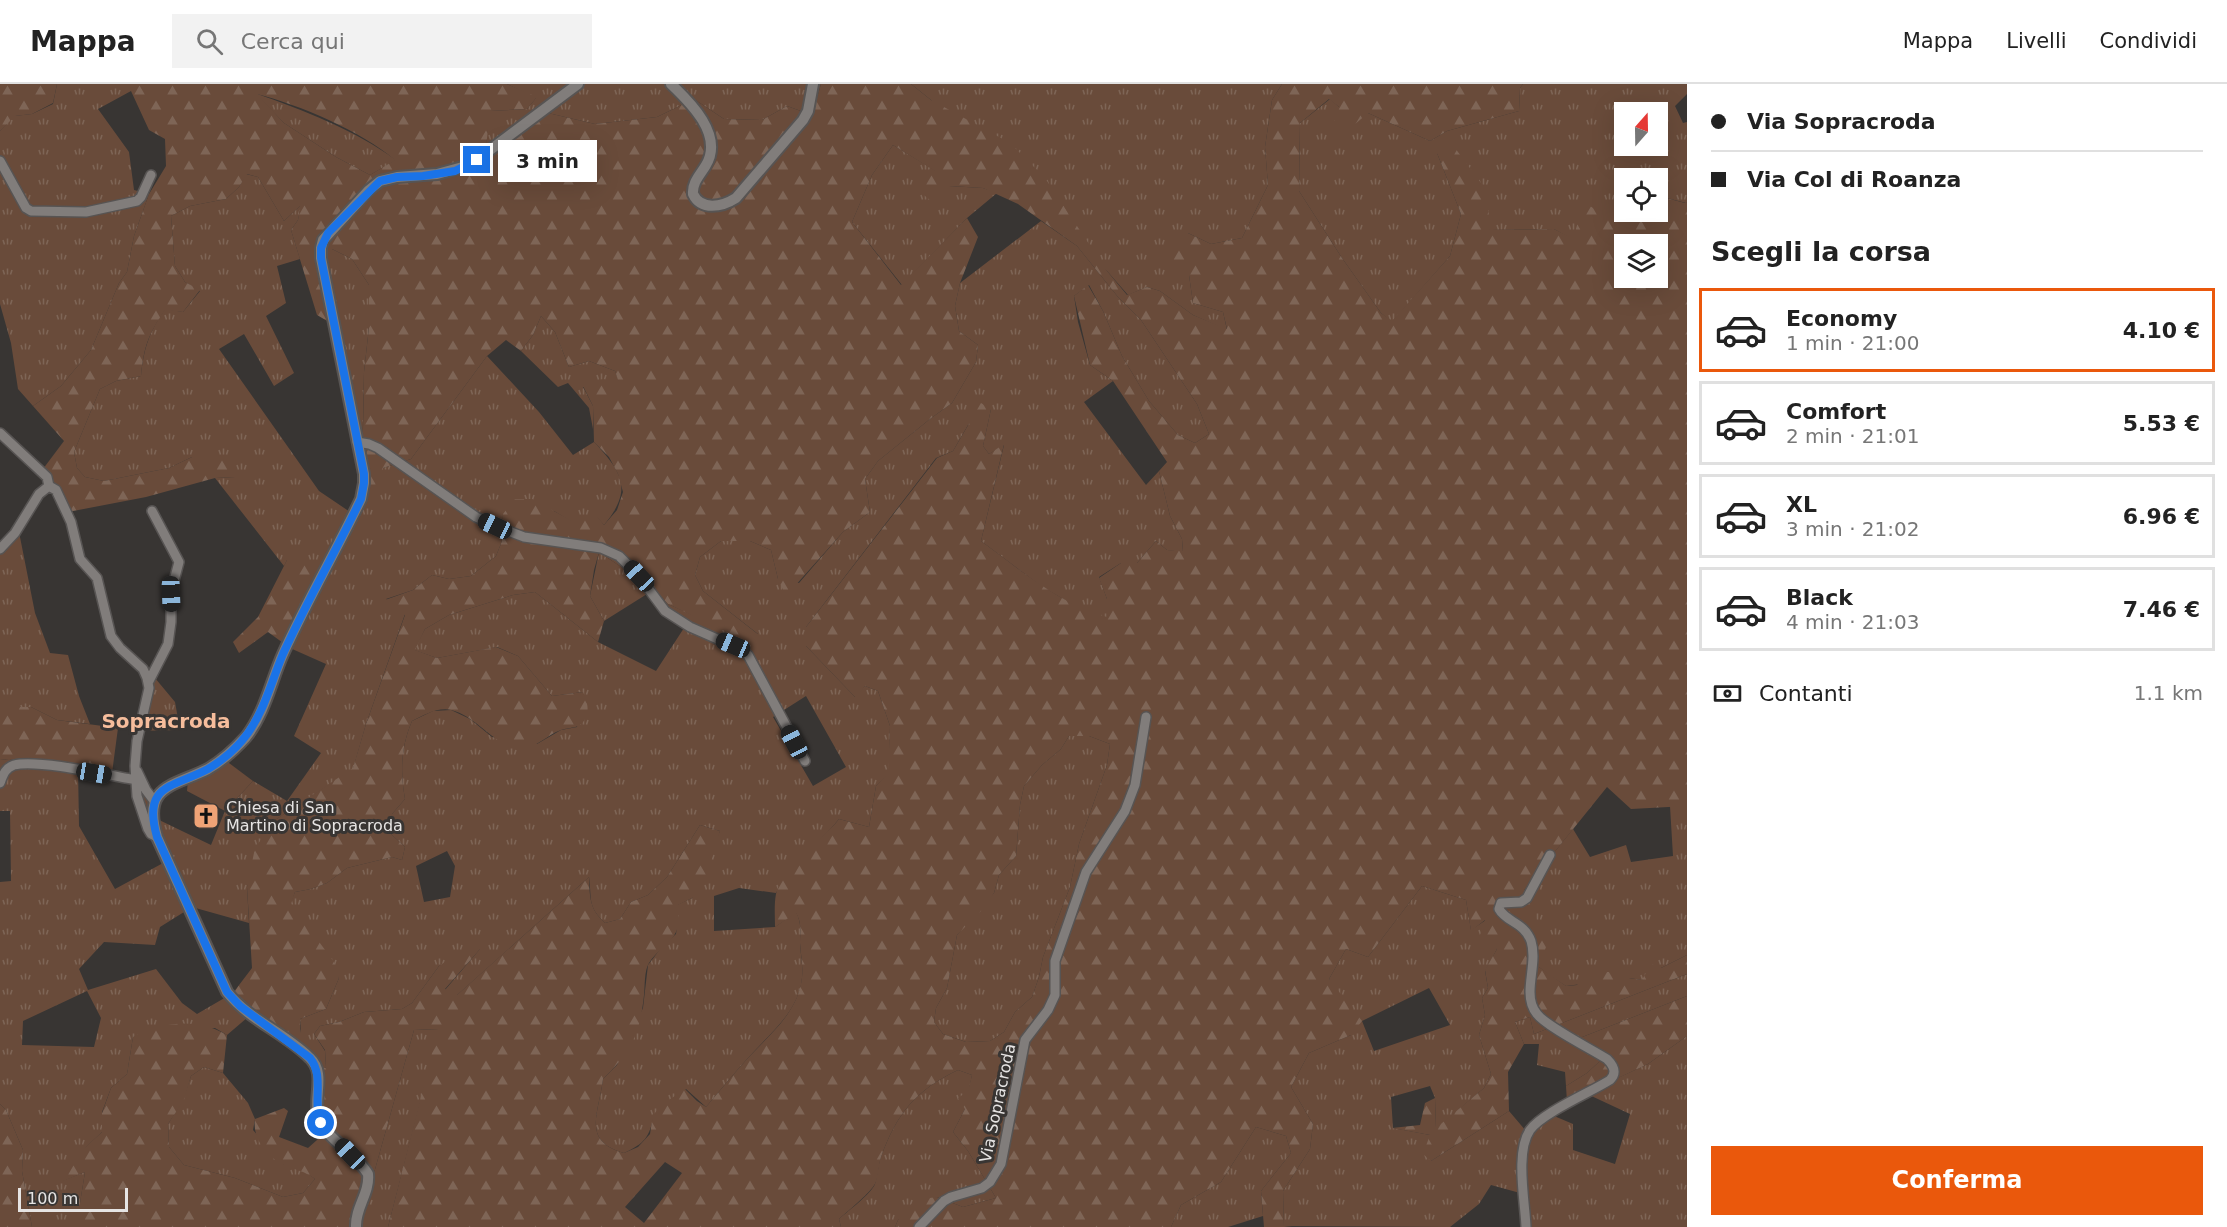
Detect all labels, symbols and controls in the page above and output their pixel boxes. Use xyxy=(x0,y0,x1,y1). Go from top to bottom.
search box xyxy=(172,14,592,68)
text: Mappa xyxy=(30,25,136,58)
icon: search xyxy=(193,25,226,58)
text: Cerca qui xyxy=(241,29,345,54)
text: Mappa xyxy=(1903,29,1973,53)
text: Livelli xyxy=(2006,29,2067,53)
text: Condividi xyxy=(2100,29,2197,53)
north arrow xyxy=(1614,102,1668,156)
map controls xyxy=(1614,102,1668,288)
text: Via Sopracroda xyxy=(1747,109,1936,134)
callout: 3 min xyxy=(498,139,597,181)
route end xyxy=(463,146,490,173)
text: 3 min xyxy=(516,149,579,173)
text: Via Col di Roanza xyxy=(1747,167,1961,192)
button: locate xyxy=(1614,168,1668,222)
button: layers xyxy=(1614,234,1668,288)
text: Scegli la corsa xyxy=(1711,236,1931,267)
icon: car xyxy=(1714,303,1768,357)
text: Economy xyxy=(1786,306,1897,331)
text: 4.10 € xyxy=(2123,318,2200,343)
text: 1 min · 21:00 xyxy=(1786,331,1920,355)
icon: car xyxy=(1714,396,1768,450)
text: Comfort xyxy=(1786,399,1886,424)
text: 5.53 € xyxy=(2123,411,2200,436)
text: 2 min · 21:01 xyxy=(1786,424,1920,448)
icon: car xyxy=(1714,489,1768,543)
text: XL xyxy=(1786,492,1817,517)
text: 6.96 € xyxy=(2123,504,2200,529)
car xyxy=(475,510,515,542)
text: 3 min · 21:02 xyxy=(1786,517,1920,541)
car xyxy=(620,557,658,595)
car xyxy=(161,576,181,612)
icon: car xyxy=(1714,582,1768,636)
text: Black xyxy=(1786,585,1853,610)
text: 7.46 € xyxy=(2123,597,2200,622)
text: 4 min · 21:03 xyxy=(1786,610,1920,634)
car xyxy=(713,630,753,660)
icon: cash xyxy=(1711,677,1744,710)
text: Contanti xyxy=(1759,681,1853,706)
text: 1.1 km xyxy=(2134,681,2203,705)
district label: Sopracroda xyxy=(101,709,231,733)
car xyxy=(778,722,810,762)
car xyxy=(75,761,113,785)
place label: Chiesa di San Martino di Sopracroda xyxy=(226,798,403,835)
church icon: Chiesa di San Martino di Sopracroda xyxy=(191,801,221,831)
street label: Via Sopracroda xyxy=(976,1042,1019,1164)
route start xyxy=(307,1109,334,1136)
car xyxy=(331,1135,369,1173)
button: Conferma xyxy=(1711,1146,2203,1215)
scale bar xyxy=(18,1185,128,1212)
text: 100 m xyxy=(27,1189,78,1208)

